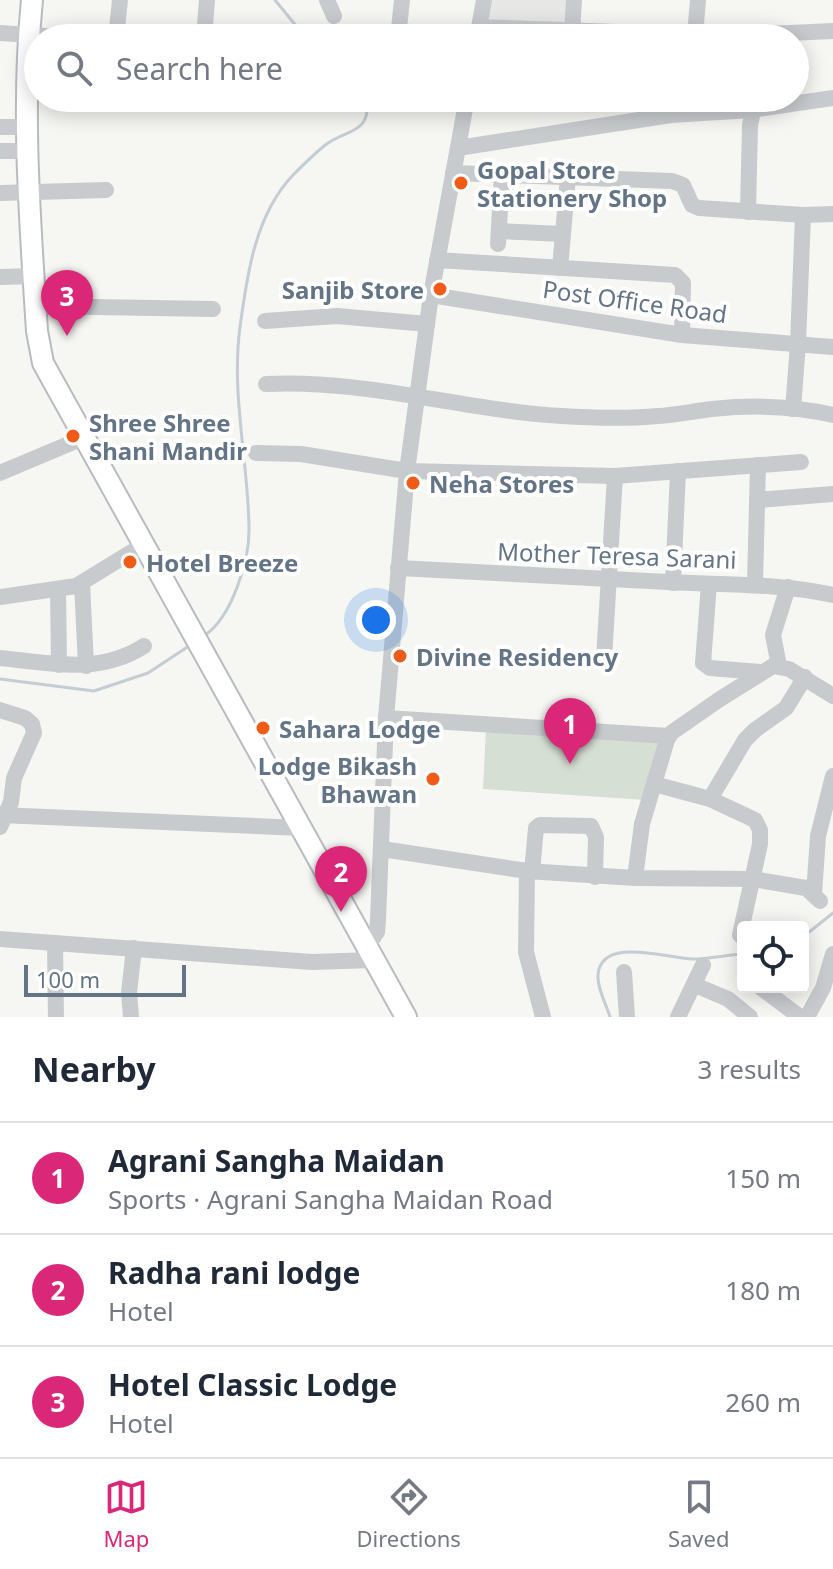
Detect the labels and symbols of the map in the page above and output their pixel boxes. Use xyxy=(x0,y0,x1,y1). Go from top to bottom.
place label: Gopal Store Stationery Shop xyxy=(477,153,667,214)
marker: Gopal Store Stationery Shop xyxy=(452,174,470,192)
pin: 3 xyxy=(41,270,93,336)
street label: Post Office Road xyxy=(541,272,729,330)
place label: Sanjib Store xyxy=(282,273,424,306)
marker: Sanjib Store xyxy=(431,280,449,298)
place label: Shree Shree Shani Mandir xyxy=(89,406,247,467)
marker: Shree Shree Shani Mandir xyxy=(64,427,82,445)
place label: Neha Stores xyxy=(429,467,574,500)
marker: Neha Stores xyxy=(404,474,422,492)
street label: Mother Teresa Sarani xyxy=(497,534,737,576)
place label: Hotel Breeze xyxy=(146,546,298,579)
marker: Hotel Breeze xyxy=(121,553,139,571)
your location xyxy=(356,600,396,640)
place label: Divine Residency xyxy=(416,640,619,673)
marker: Divine Residency xyxy=(391,647,409,665)
pin: 1 xyxy=(544,698,596,764)
place label: Sahara Lodge xyxy=(279,712,441,745)
marker: Sahara Lodge xyxy=(254,719,272,737)
place label: Lodge Bikash Bhawan xyxy=(258,749,417,810)
marker: Lodge Bikash Bhawan xyxy=(424,770,442,788)
pin: 2 xyxy=(315,846,367,912)
scale bar xyxy=(24,961,186,997)

